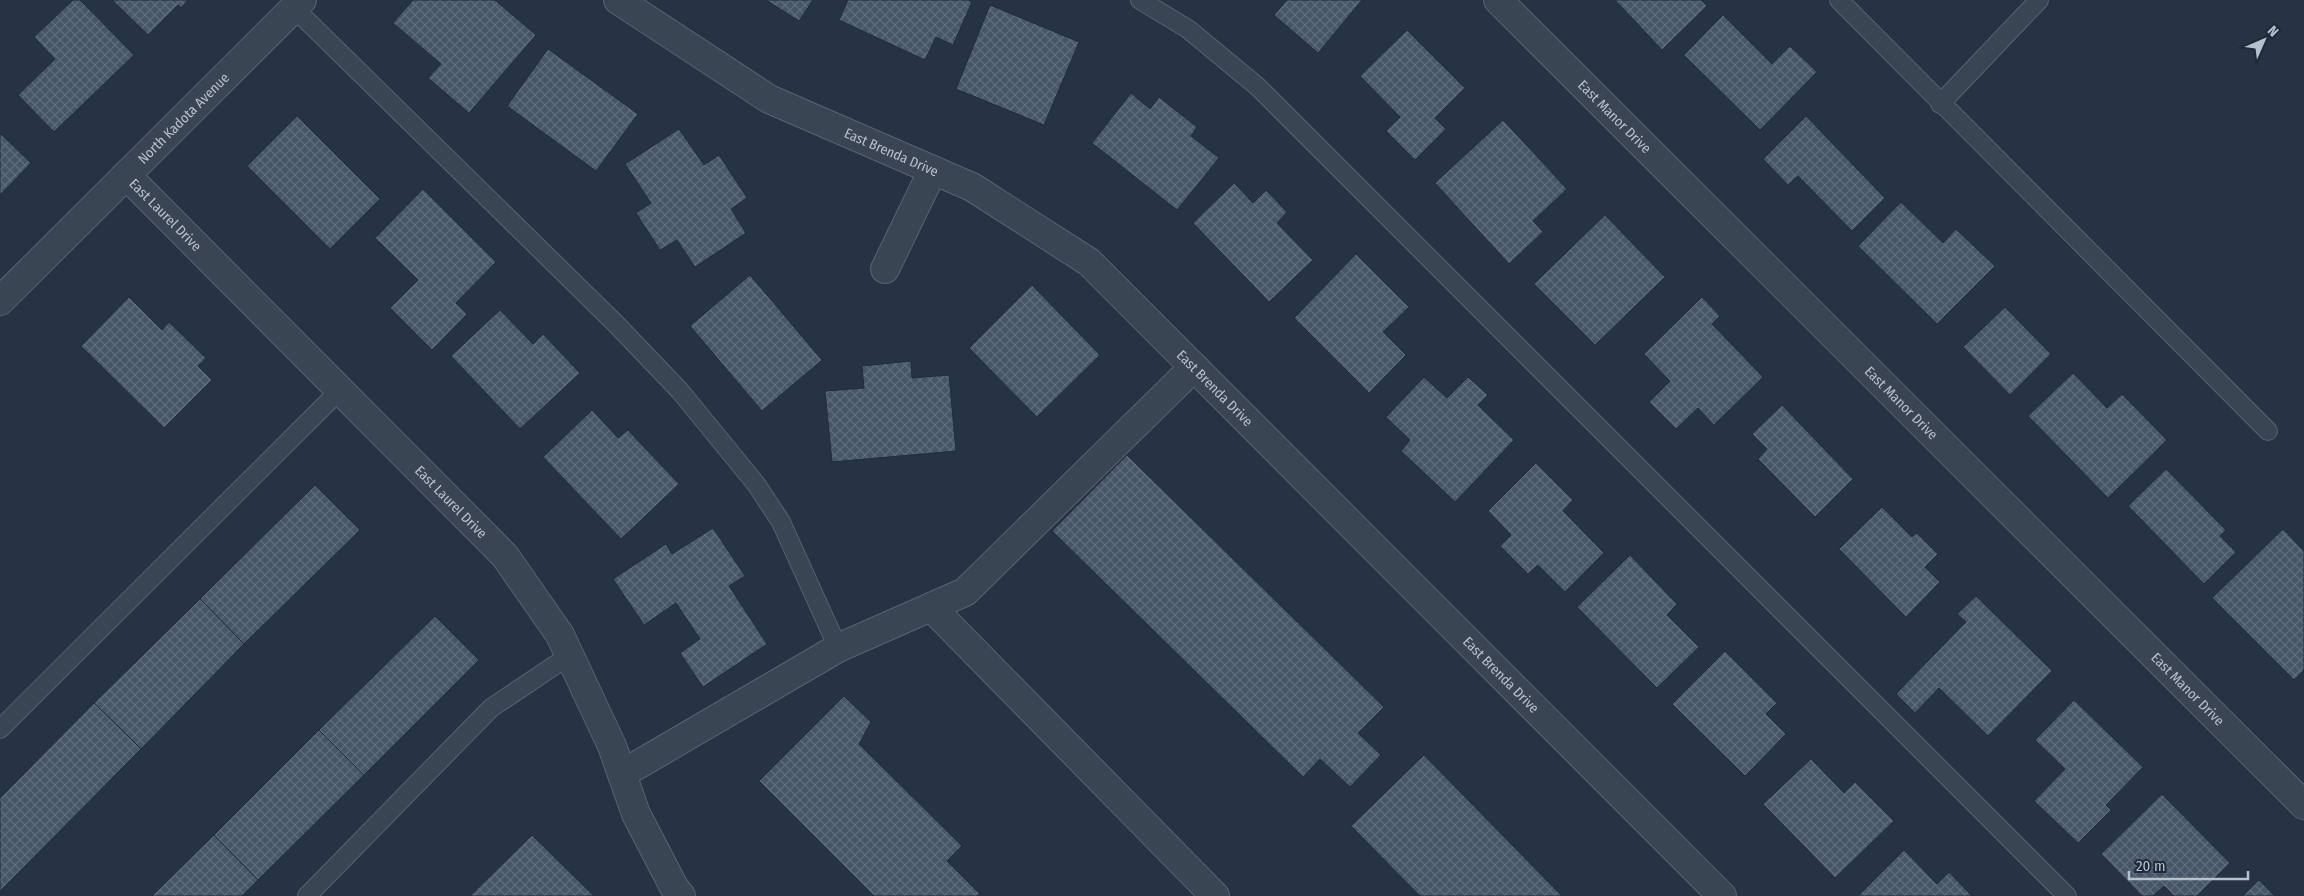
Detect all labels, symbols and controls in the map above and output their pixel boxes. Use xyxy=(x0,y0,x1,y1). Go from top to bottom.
north arrow xyxy=(2239,15,2289,65)
text: N xyxy=(2264,22,2282,40)
street label: North Kadota Avenue xyxy=(134,69,233,167)
street label: East Manor Drive xyxy=(1575,76,1655,157)
street label: East Brenda Drive xyxy=(842,124,941,180)
street label: East Laurel Drive xyxy=(126,175,205,255)
street label: East Brenda Drive xyxy=(1173,346,1257,430)
street label: East Manor Drive xyxy=(1861,363,1942,443)
street label: East Laurel Drive xyxy=(411,462,491,542)
street label: East Brenda Drive xyxy=(1459,633,1543,716)
street label: East Manor Drive xyxy=(2148,649,2228,729)
scale bar xyxy=(2129,848,2248,880)
text: 20 m xyxy=(2136,857,2166,875)

